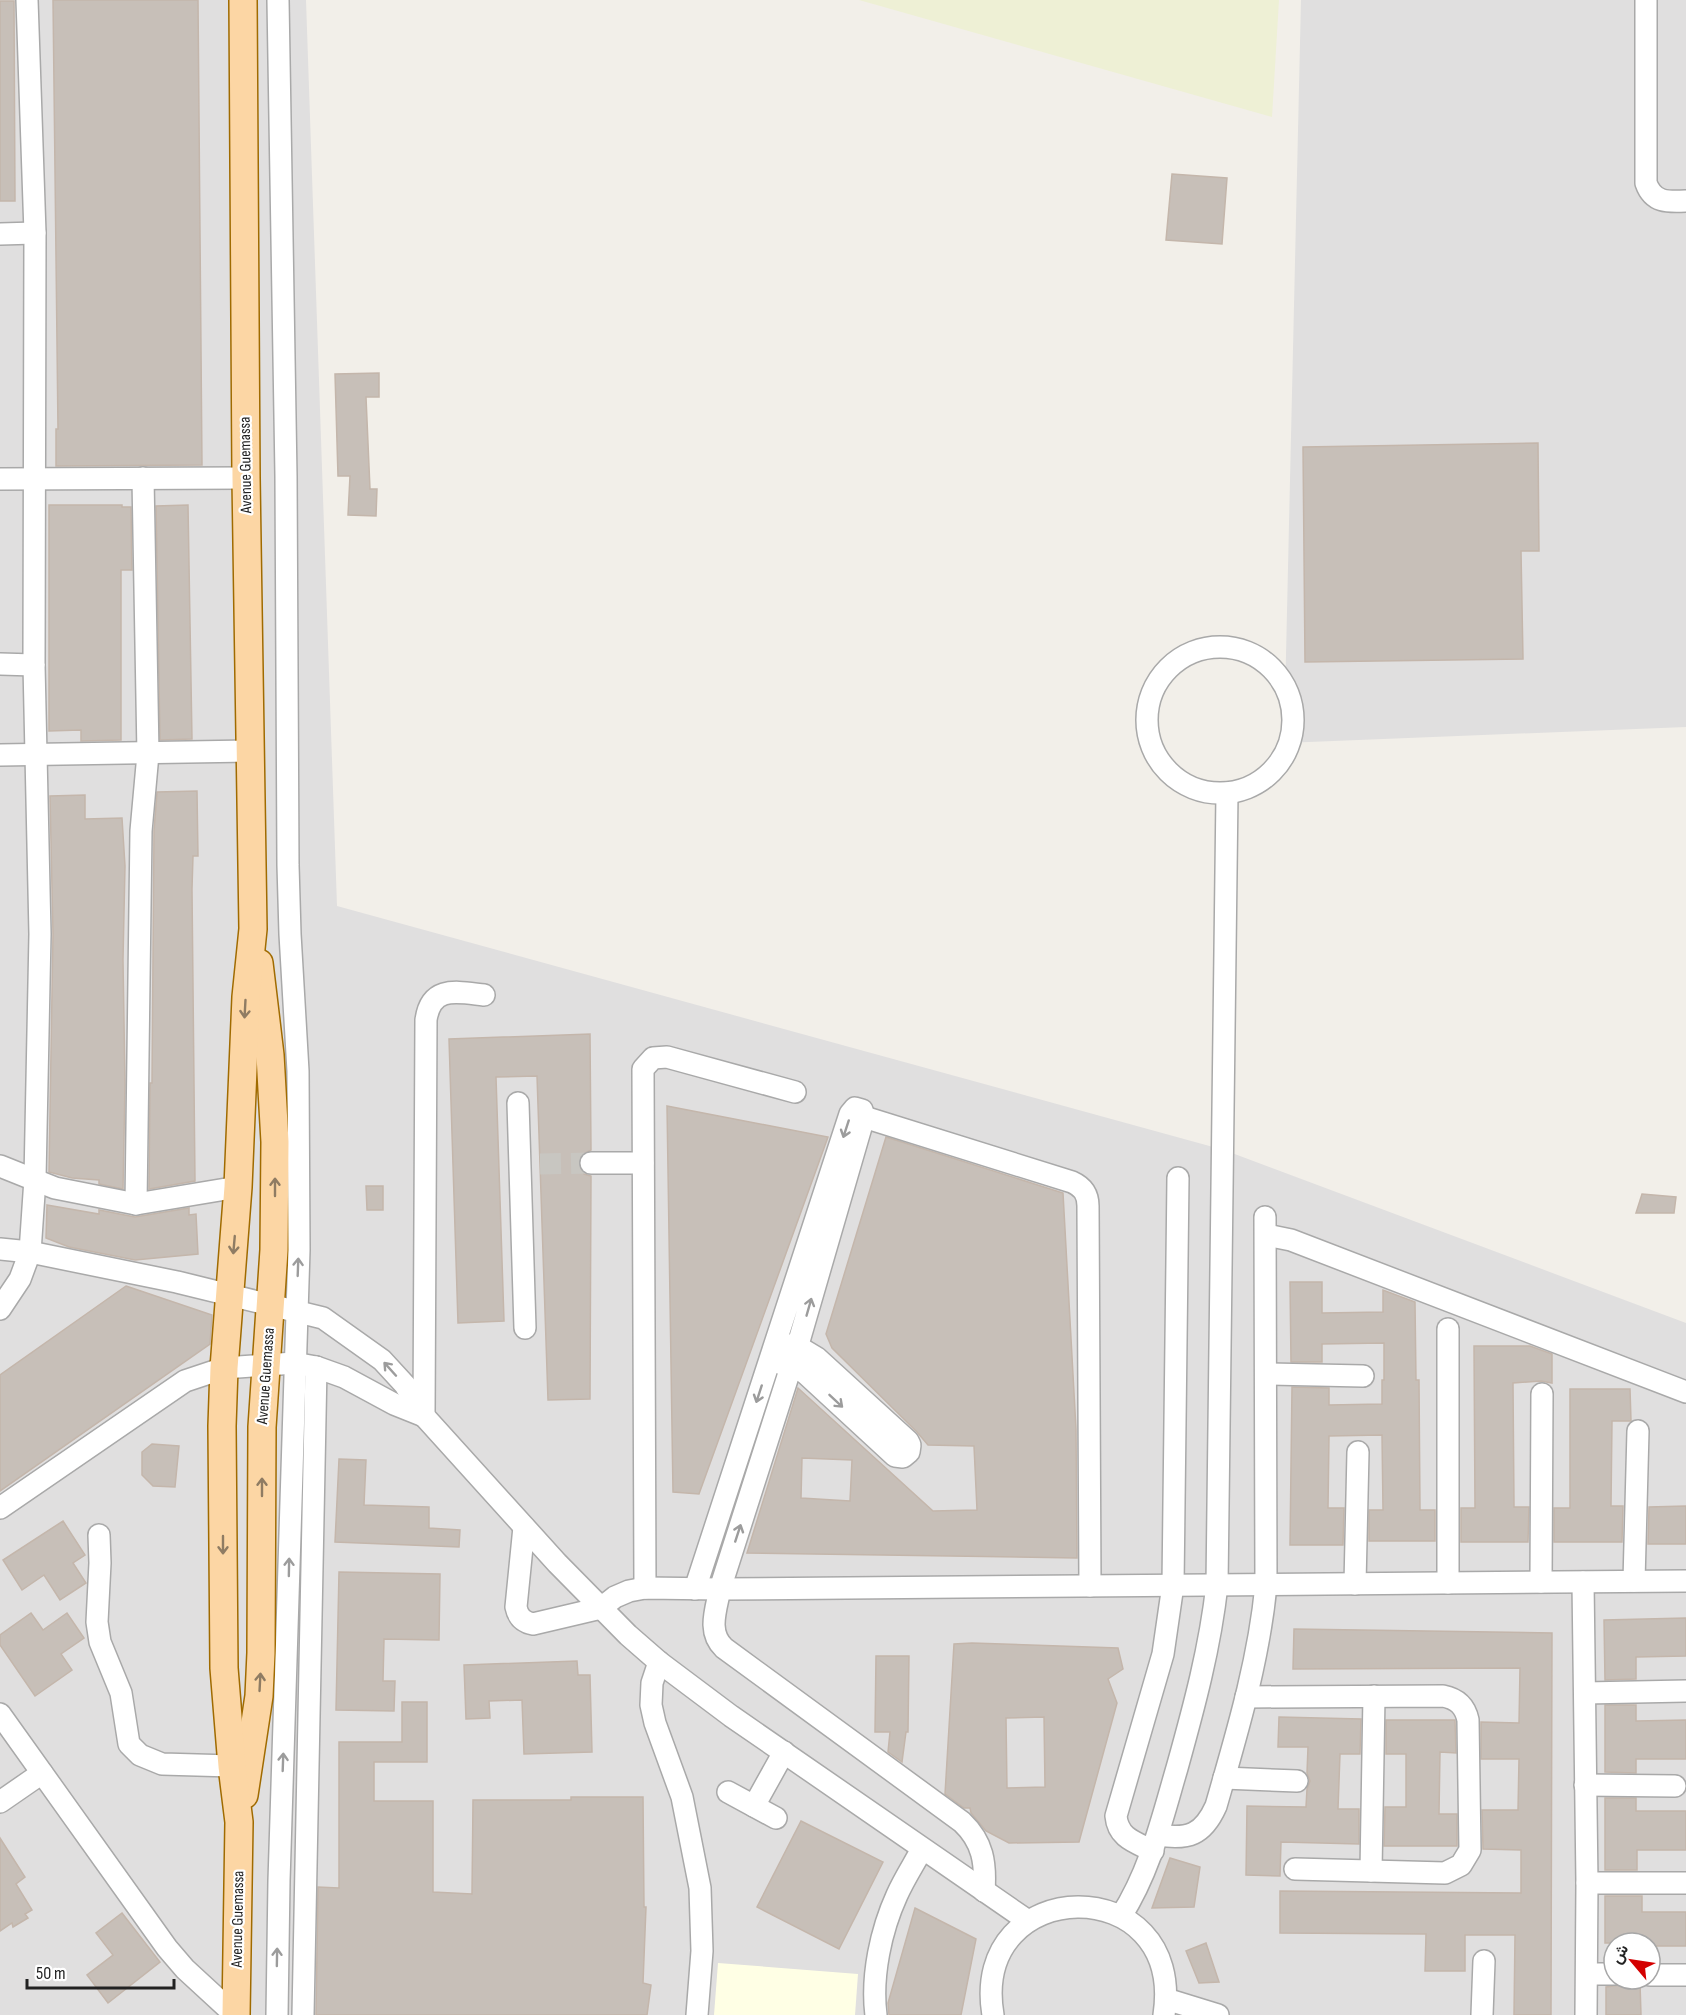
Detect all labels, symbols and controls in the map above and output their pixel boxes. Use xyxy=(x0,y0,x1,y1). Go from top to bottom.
street label: Avenue Guemassa xyxy=(236,417,256,514)
one-way arrow xyxy=(240,998,251,1018)
one-way arrow xyxy=(839,1119,850,1138)
one-way arrow xyxy=(269,1177,281,1197)
one-way arrow xyxy=(228,1235,239,1255)
one-way arrow xyxy=(293,1257,304,1277)
one-way arrow xyxy=(804,1298,815,1317)
street label: Avenue Guemassa xyxy=(253,1327,279,1426)
one-way arrow xyxy=(383,1361,397,1376)
one-way arrow xyxy=(753,1384,764,1403)
one-way arrow xyxy=(828,1394,843,1408)
one-way arrow xyxy=(256,1477,268,1497)
one-way arrow xyxy=(733,1524,744,1543)
one-way arrow xyxy=(217,1534,229,1554)
one-way arrow xyxy=(283,1557,294,1577)
one-way arrow xyxy=(255,1672,266,1692)
one-way arrow xyxy=(277,1752,288,1772)
street label: Avenue Guemassa xyxy=(228,1871,248,1968)
north arrow xyxy=(1602,1931,1662,1991)
text: ش xyxy=(1607,1941,1633,1967)
one-way arrow xyxy=(272,1947,283,1967)
scale bar xyxy=(27,1952,174,1990)
text: 50 m xyxy=(36,1963,66,1984)

